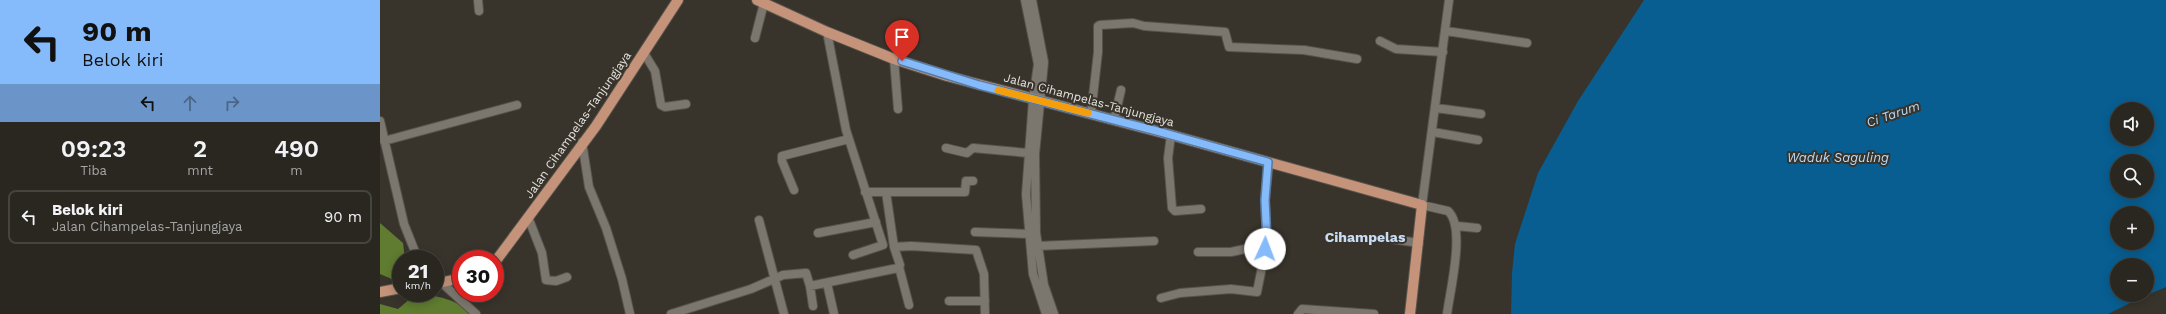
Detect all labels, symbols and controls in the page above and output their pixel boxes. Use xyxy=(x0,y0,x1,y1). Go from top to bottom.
text: 90 m xyxy=(82,15,152,48)
icon: left xyxy=(16,16,68,68)
pin xyxy=(885,20,919,61)
icon: arrive xyxy=(891,26,913,48)
text: Belok kiri xyxy=(82,49,164,70)
street label: Jalan Cihampelas-Tanjungjaya xyxy=(522,49,634,201)
street label: Jalan Cihampelas-Tanjungjaya xyxy=(1002,70,1176,130)
icon: left xyxy=(137,92,159,114)
icon: ahead xyxy=(179,92,201,114)
icon: right xyxy=(221,92,243,114)
water label: Ci Tarum xyxy=(1864,98,1922,130)
map controls xyxy=(2110,102,2154,302)
button: sound xyxy=(2110,102,2154,146)
text: 09:23 xyxy=(61,135,126,163)
text: 2 xyxy=(193,135,207,163)
text: 490 xyxy=(274,135,319,163)
water label: Waduk Saguling xyxy=(1787,150,1889,165)
button: search xyxy=(2110,154,2154,198)
text: Tiba xyxy=(80,163,107,178)
text: mnt xyxy=(187,163,213,178)
text: m xyxy=(290,163,303,178)
text: Belok kiri xyxy=(52,201,123,219)
icon: left xyxy=(18,206,40,228)
button: + xyxy=(2110,206,2154,250)
text: 90 m xyxy=(324,208,362,226)
text: Jalan Cihampelas-Tanjungjaya xyxy=(52,219,242,234)
position arrow xyxy=(1244,228,1286,270)
district label: Cihampelas xyxy=(1325,229,1406,245)
speed limit sign: 30 xyxy=(452,250,504,302)
button: − xyxy=(2110,258,2154,302)
text: 21 xyxy=(408,259,428,283)
text: km/h xyxy=(405,280,431,291)

